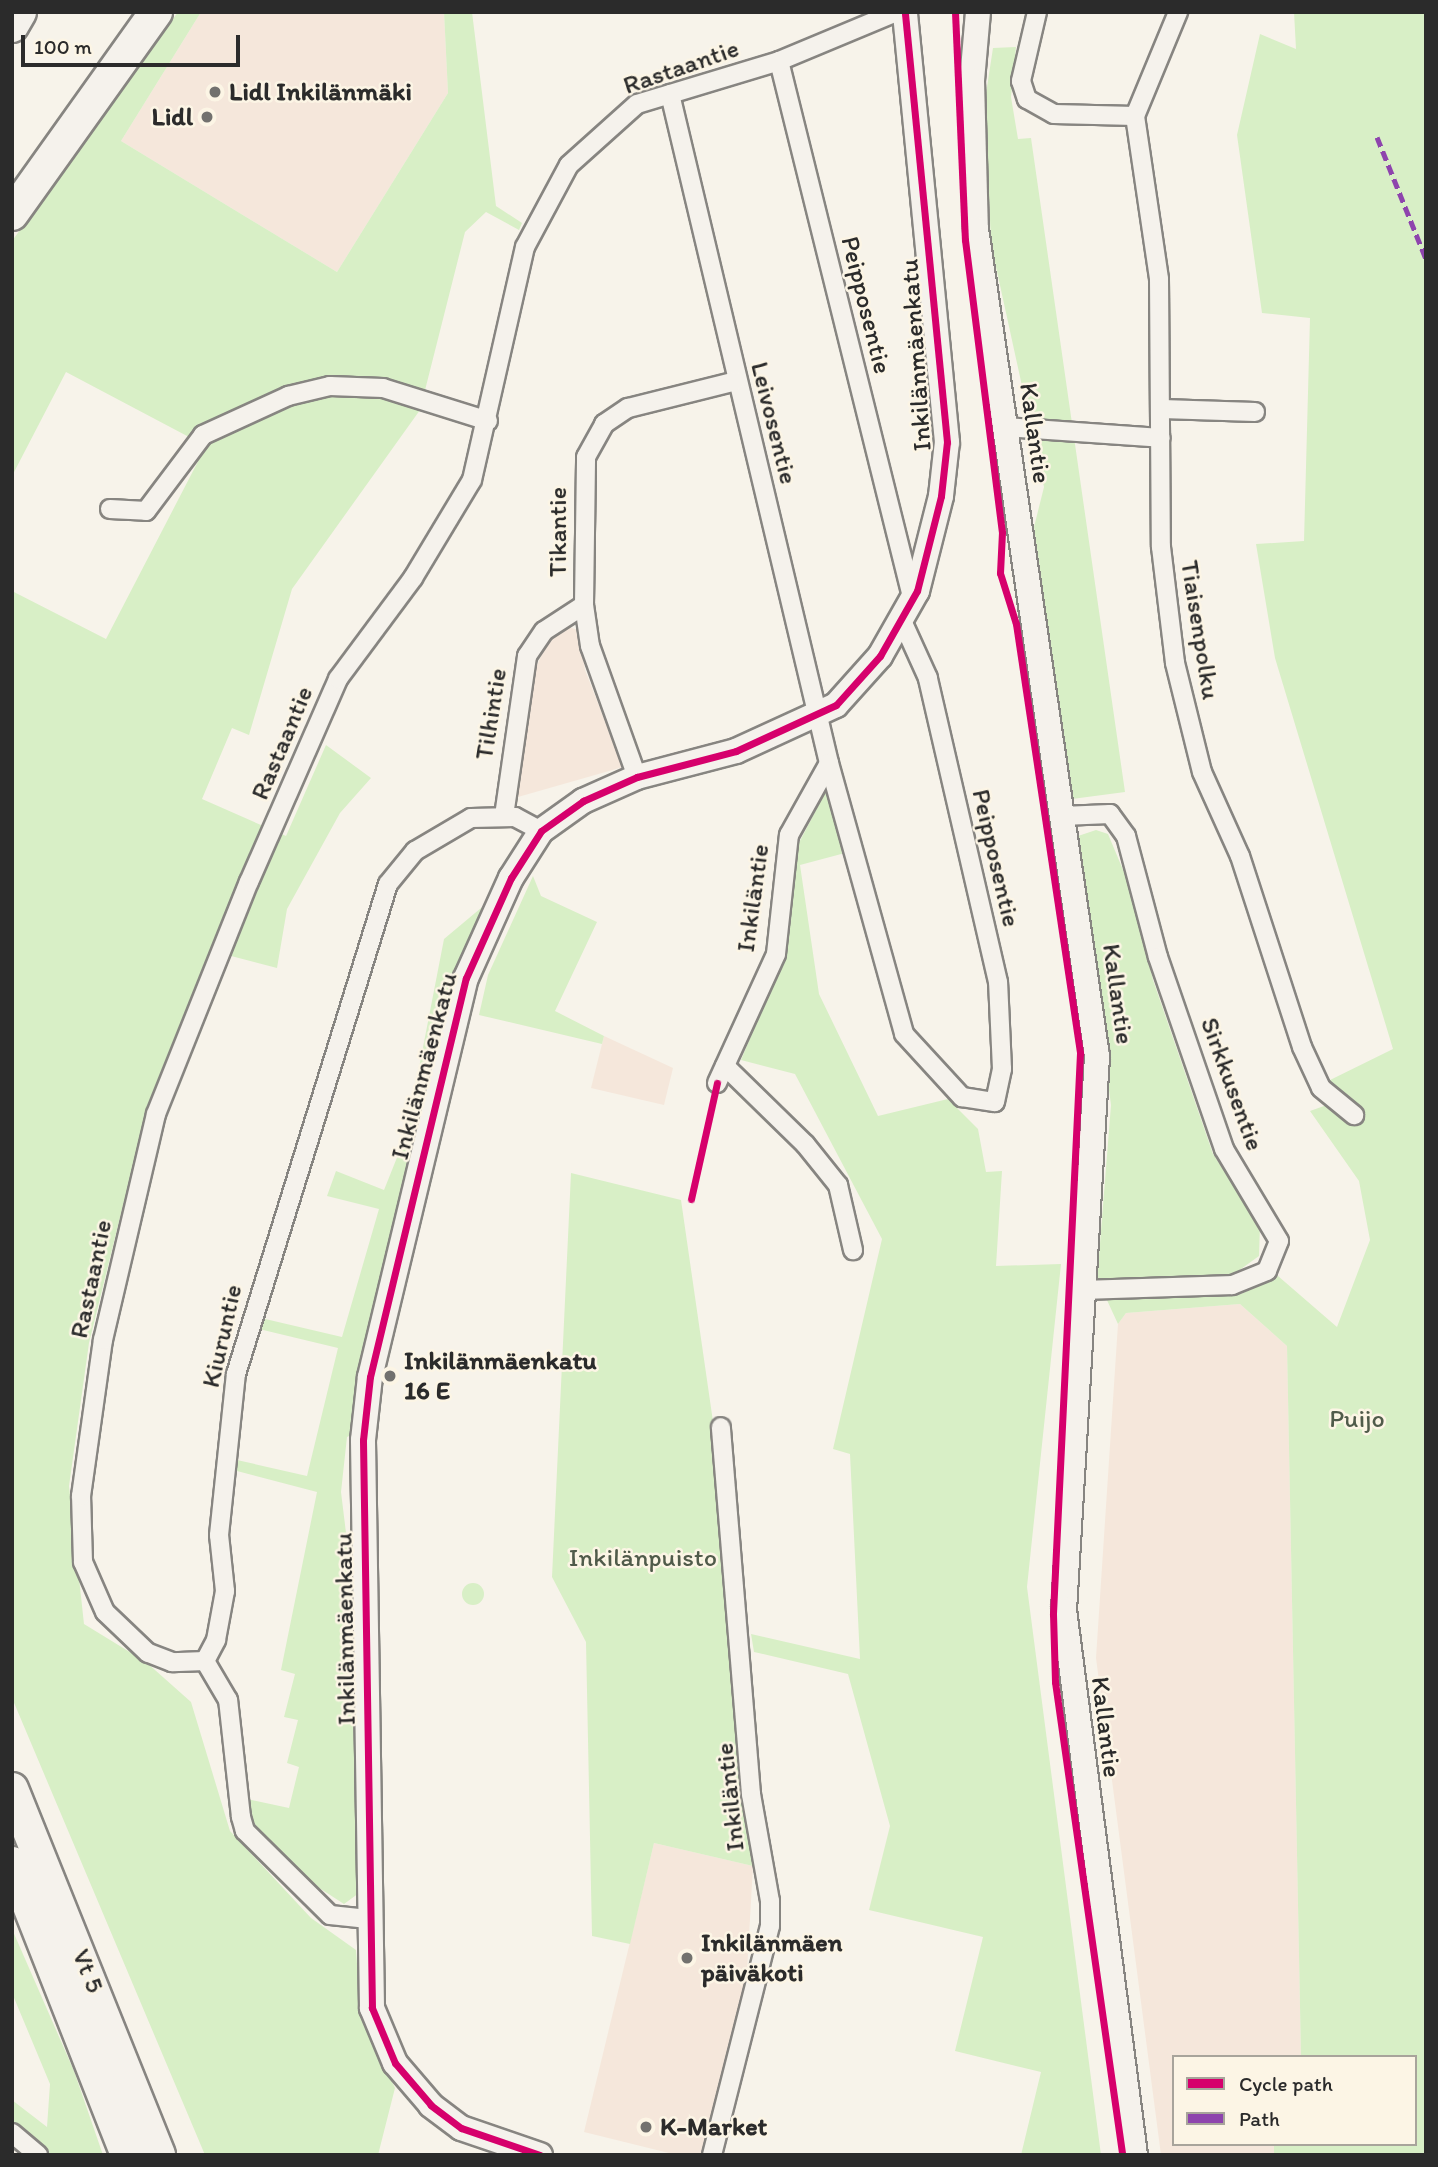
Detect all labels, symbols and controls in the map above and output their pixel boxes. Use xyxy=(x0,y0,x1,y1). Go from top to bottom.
scale bar xyxy=(24,21,243,65)
street label: Rastaantie xyxy=(619,33,743,101)
text: 100 m xyxy=(34,34,92,59)
place label: Lidl Inkilänmäki xyxy=(229,76,411,108)
marker: Lidl Inkilänmäki xyxy=(207,84,223,100)
place label: Lidl xyxy=(152,101,193,133)
marker: Lidl xyxy=(199,109,215,125)
street label: Peipposentie xyxy=(834,233,898,377)
street label: Inkilänmäenkatu xyxy=(894,258,938,452)
street label: Leivosentie xyxy=(744,359,804,487)
street label: Kallantie xyxy=(1013,381,1057,485)
street label: Tikantie xyxy=(542,487,574,577)
street label: Tiaisenpolku xyxy=(1174,558,1226,702)
street label: Tilhintie xyxy=(468,666,514,762)
street label: Rastaantie xyxy=(244,682,320,804)
street label: Peipposentie xyxy=(965,786,1027,930)
street label: Inkiläntie xyxy=(730,842,776,954)
street label: Kallantie xyxy=(1096,942,1140,1046)
street label: Inkilänmäenkatu xyxy=(384,969,464,1163)
street label: Sirkkusentie xyxy=(1194,1013,1270,1155)
street label: Rastaantie xyxy=(63,1217,119,1341)
street label: Kiuruntie xyxy=(195,1281,249,1391)
place label: Inkilänmäenkatu 16 E xyxy=(404,1345,597,1406)
marker: Inkilänmäenkatu 16 E xyxy=(382,1368,398,1384)
park label: Puijo xyxy=(1329,1403,1385,1435)
street label: Inkilänmäenkatu xyxy=(328,1532,362,1726)
park label: Inkilänpuisto xyxy=(569,1542,717,1574)
street label: Kallantie xyxy=(1084,1675,1128,1779)
street label: Inkiläntie xyxy=(709,1741,751,1853)
place label: Inkilänmäen päiväkoti xyxy=(701,1927,842,1988)
street label: Vt 5 xyxy=(65,1945,111,1997)
marker: Inkilänmäen päiväkoti xyxy=(679,1950,695,1966)
legend xyxy=(1172,2055,1417,2146)
text: Cycle path xyxy=(1239,2071,1333,2096)
text: Path xyxy=(1239,2106,1280,2131)
place label: K-Market xyxy=(660,2111,767,2143)
marker: K-Market xyxy=(638,2119,654,2135)

